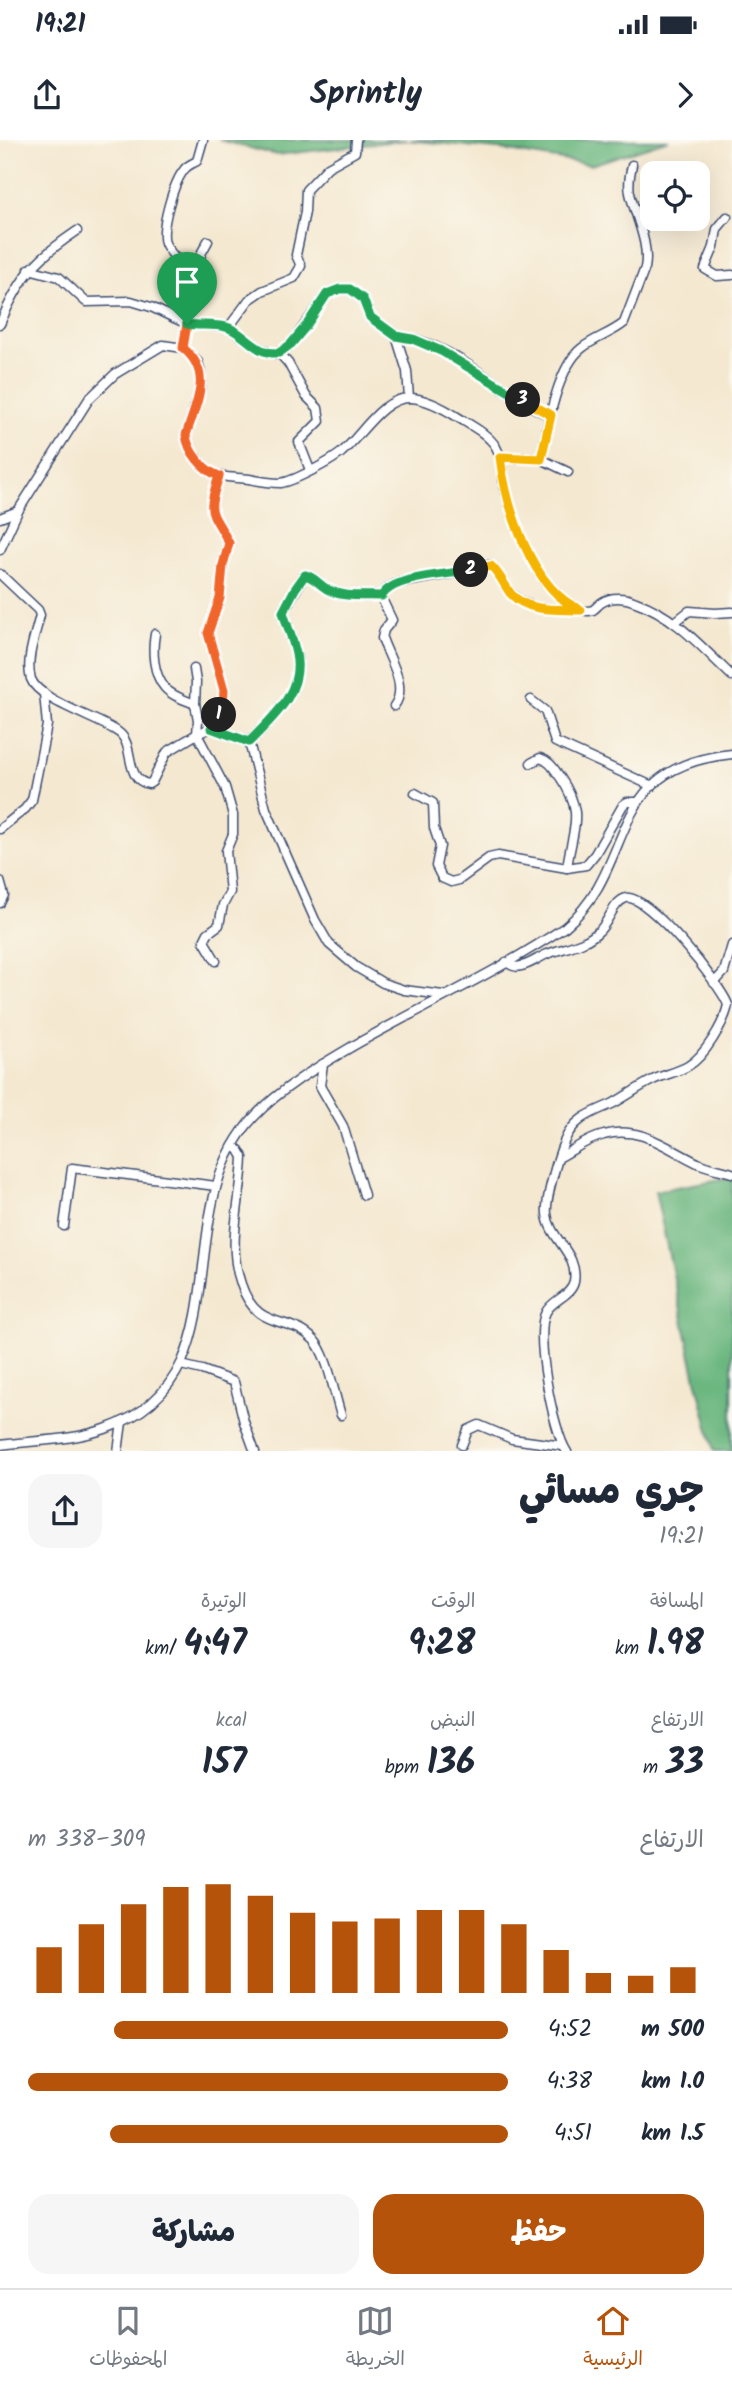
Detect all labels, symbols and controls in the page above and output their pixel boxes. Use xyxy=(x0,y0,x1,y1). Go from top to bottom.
text: 19:21 xyxy=(35,4,85,46)
text: Sprintly xyxy=(310,69,422,120)
icon: share xyxy=(28,76,66,114)
icon: forward xyxy=(666,76,704,114)
map controls xyxy=(640,161,710,231)
button: locate xyxy=(640,161,710,231)
pin xyxy=(157,252,217,324)
icon: arrive xyxy=(168,263,206,301)
pin: 3 xyxy=(505,383,540,418)
text: 3 xyxy=(517,384,528,414)
pin: 2 xyxy=(454,552,489,588)
text: 2 xyxy=(465,554,476,584)
pin: 1 xyxy=(202,698,236,732)
text: 1 xyxy=(216,699,221,729)
text: جري مسائي xyxy=(519,1463,704,1523)
button: share xyxy=(28,1474,102,1548)
text: 19:21 xyxy=(659,1519,704,1555)
text: الوتيرة xyxy=(201,1587,247,1617)
text: الوقت xyxy=(431,1587,475,1617)
text: المسافة xyxy=(650,1587,704,1617)
text: 4:47 xyxy=(183,1617,247,1673)
text: 9:28 xyxy=(408,1617,475,1673)
text: 1.98 xyxy=(647,1617,704,1673)
text: /km xyxy=(145,1634,183,1664)
text: km xyxy=(615,1634,647,1664)
text: kcal xyxy=(216,1706,247,1736)
text: النبض xyxy=(430,1706,475,1736)
text: الارتفاع xyxy=(651,1706,704,1736)
text: 157 xyxy=(202,1736,247,1792)
text: 136 xyxy=(427,1736,475,1792)
text: 33 xyxy=(666,1736,704,1792)
text: bpm xyxy=(385,1753,427,1783)
text: m xyxy=(643,1753,666,1783)
text: 309–338 m xyxy=(28,1822,146,1858)
text: الارتفاع xyxy=(640,1823,704,1859)
text: 4:52 xyxy=(548,2012,592,2048)
text: 500 m xyxy=(641,2012,704,2048)
text: 4:38 xyxy=(547,2064,592,2100)
text: 1.0 km xyxy=(641,2064,704,2100)
text: 4:51 xyxy=(554,2116,592,2152)
text: 1.5 km xyxy=(641,2116,704,2152)
button: مشاركة xyxy=(28,2194,359,2274)
button: حفظ xyxy=(373,2194,704,2274)
tab: المحفوظات xyxy=(89,2302,167,2375)
tab: الخريطة xyxy=(346,2302,405,2375)
tab: الرئيسية xyxy=(583,2302,643,2375)

